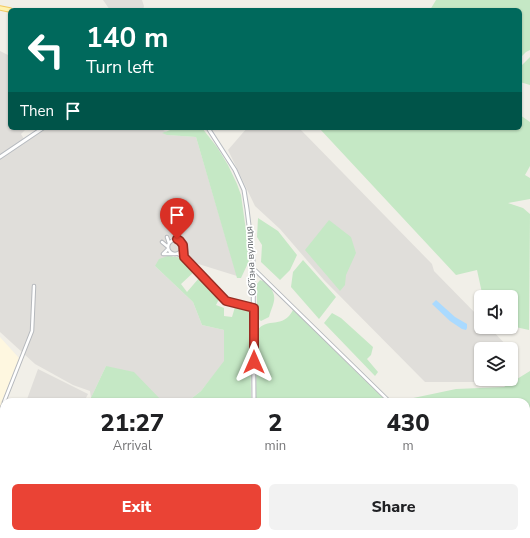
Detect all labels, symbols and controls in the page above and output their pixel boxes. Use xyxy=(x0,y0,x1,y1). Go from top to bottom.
text: 140 m xyxy=(86,19,169,57)
icon: left xyxy=(20,24,72,76)
text: Turn left xyxy=(86,55,154,79)
icon: arrive xyxy=(62,100,84,122)
text: Then xyxy=(20,101,54,121)
pin xyxy=(160,198,194,239)
icon: arrive xyxy=(166,204,188,226)
street label: Об’їзна вулиця xyxy=(242,226,260,296)
map controls xyxy=(474,290,518,386)
button: sound xyxy=(474,290,518,334)
position arrow xyxy=(233,341,275,383)
button: layers xyxy=(474,342,518,386)
text: 21:27 xyxy=(100,407,164,439)
text: 2 xyxy=(268,407,283,439)
text: 430 xyxy=(386,407,430,439)
text: Arrival xyxy=(113,437,152,455)
text: min xyxy=(265,437,286,455)
text: m xyxy=(402,437,414,455)
button: Exit xyxy=(12,484,261,530)
button: Share xyxy=(269,484,518,530)

